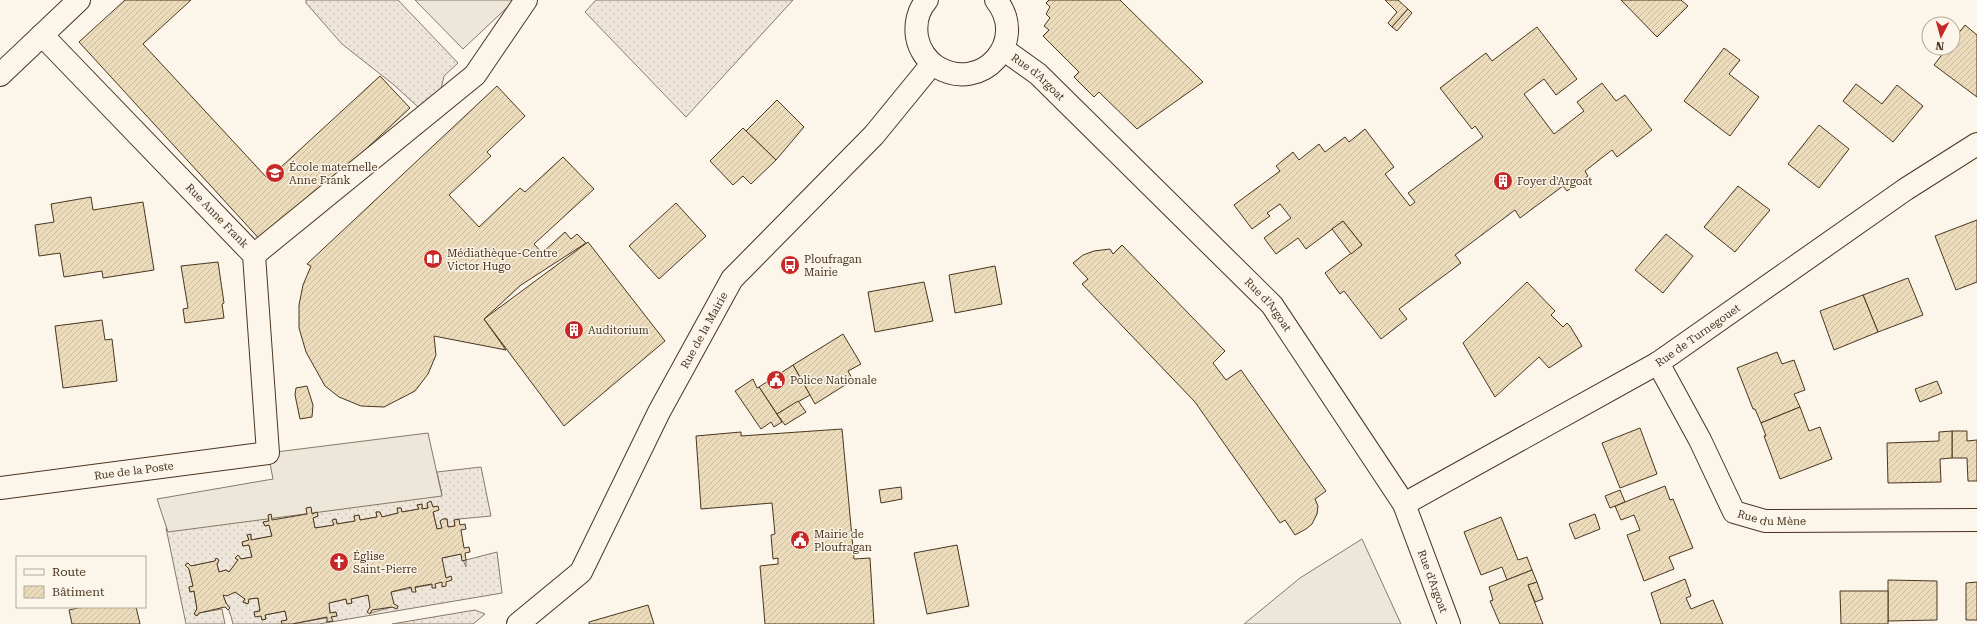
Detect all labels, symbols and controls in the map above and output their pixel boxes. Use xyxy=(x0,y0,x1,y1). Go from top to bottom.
north arrow xyxy=(1921,16,1961,56)
text: N xyxy=(1935,38,1945,52)
street label: Rue d'Argoat xyxy=(1009,51,1068,103)
place label: École maternelle Anne Frank xyxy=(289,160,378,187)
school or university icon: École maternelle Anne Frank xyxy=(264,162,286,184)
building icon: Foyer d'Argoat xyxy=(1492,170,1514,192)
place label: Foyer d'Argoat xyxy=(1517,175,1592,188)
street label: Rue Anne Frank xyxy=(183,181,251,251)
place label: Médiathèque-Centre Victor Hugo xyxy=(447,247,558,273)
library icon: Médiathèque-Centre Victor Hugo xyxy=(422,248,444,270)
place label: Ploufragan Mairie xyxy=(804,253,862,279)
bus stop icon: Ploufragan Mairie xyxy=(779,254,801,276)
street label: Rue d'Argoat xyxy=(1242,275,1294,334)
street label: Rue de la Mairie xyxy=(678,290,730,371)
street label: Rue de Turnegouet xyxy=(1653,301,1743,369)
building icon: Auditorium xyxy=(563,319,585,341)
place label: Auditorium xyxy=(588,324,649,337)
public building icon: Police Nationale xyxy=(765,369,787,391)
place label: Police Nationale xyxy=(790,374,877,387)
street label: Rue de la Poste xyxy=(93,459,174,482)
street label: Rue du Mène xyxy=(1736,507,1806,528)
place label: Mairie de Ploufragan xyxy=(814,528,872,554)
public building icon: Mairie de Ploufragan xyxy=(789,529,811,551)
street label: Rue d'Argoat xyxy=(1415,548,1451,614)
place label: Église Saint-Pierre xyxy=(353,549,417,576)
church icon: Église Saint-Pierre xyxy=(328,551,350,573)
legend xyxy=(16,556,146,608)
text: Route xyxy=(52,565,86,579)
text: Bâtiment xyxy=(52,585,105,599)

